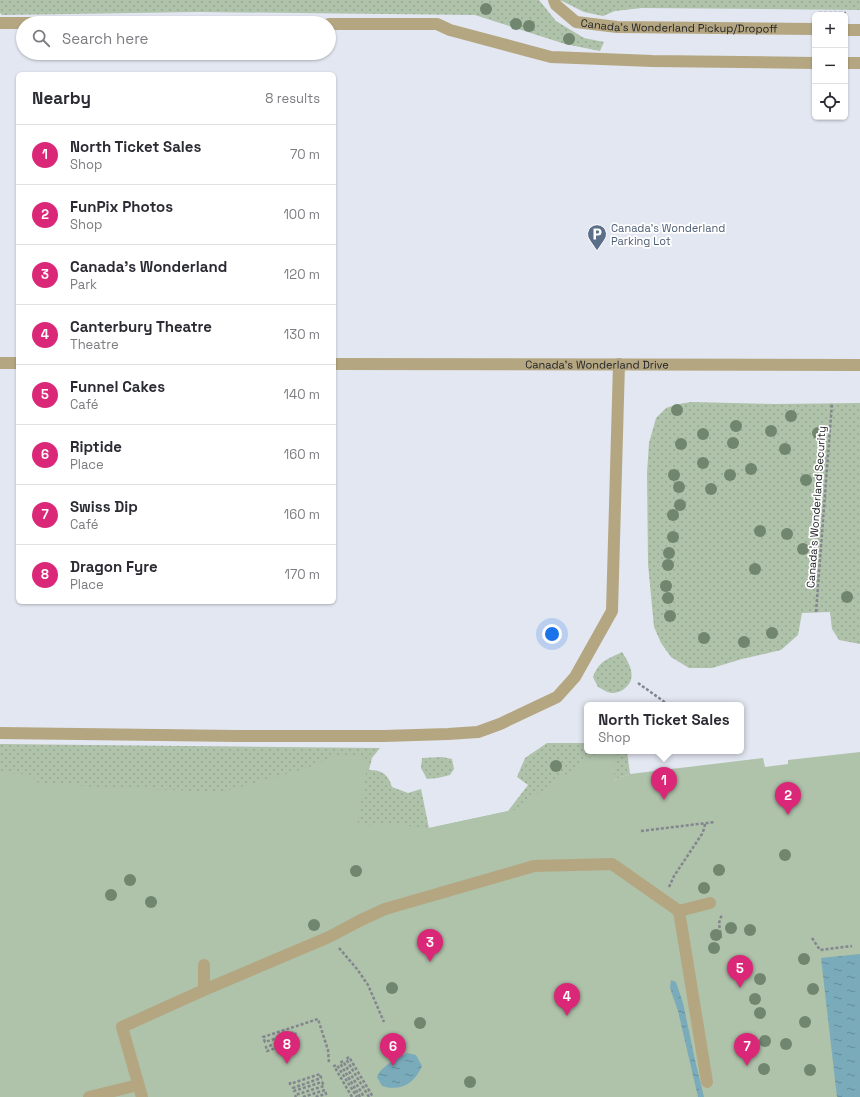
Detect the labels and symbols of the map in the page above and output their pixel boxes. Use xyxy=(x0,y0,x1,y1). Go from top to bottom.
street label: Canada's Wonderland Pickup/Dropoff xyxy=(580,16,778,36)
place label: Canada's Wonderland Parking Lot xyxy=(611,221,725,248)
parking icon: Canada's Wonderland Parking Lot xyxy=(586,223,608,251)
street label: Canada's Wonderland Drive xyxy=(525,357,669,372)
street label: Canada's Wonderland Security xyxy=(803,426,829,588)
your location xyxy=(542,624,562,644)
pin: 1 xyxy=(651,767,677,800)
pin: 2 xyxy=(775,782,801,815)
pin: 3 xyxy=(417,929,443,962)
pin: 5 xyxy=(727,955,753,988)
pin: 4 xyxy=(554,983,580,1016)
pin: 8 xyxy=(274,1031,300,1064)
pin: 6 xyxy=(380,1033,406,1066)
pin: 7 xyxy=(734,1033,760,1066)

